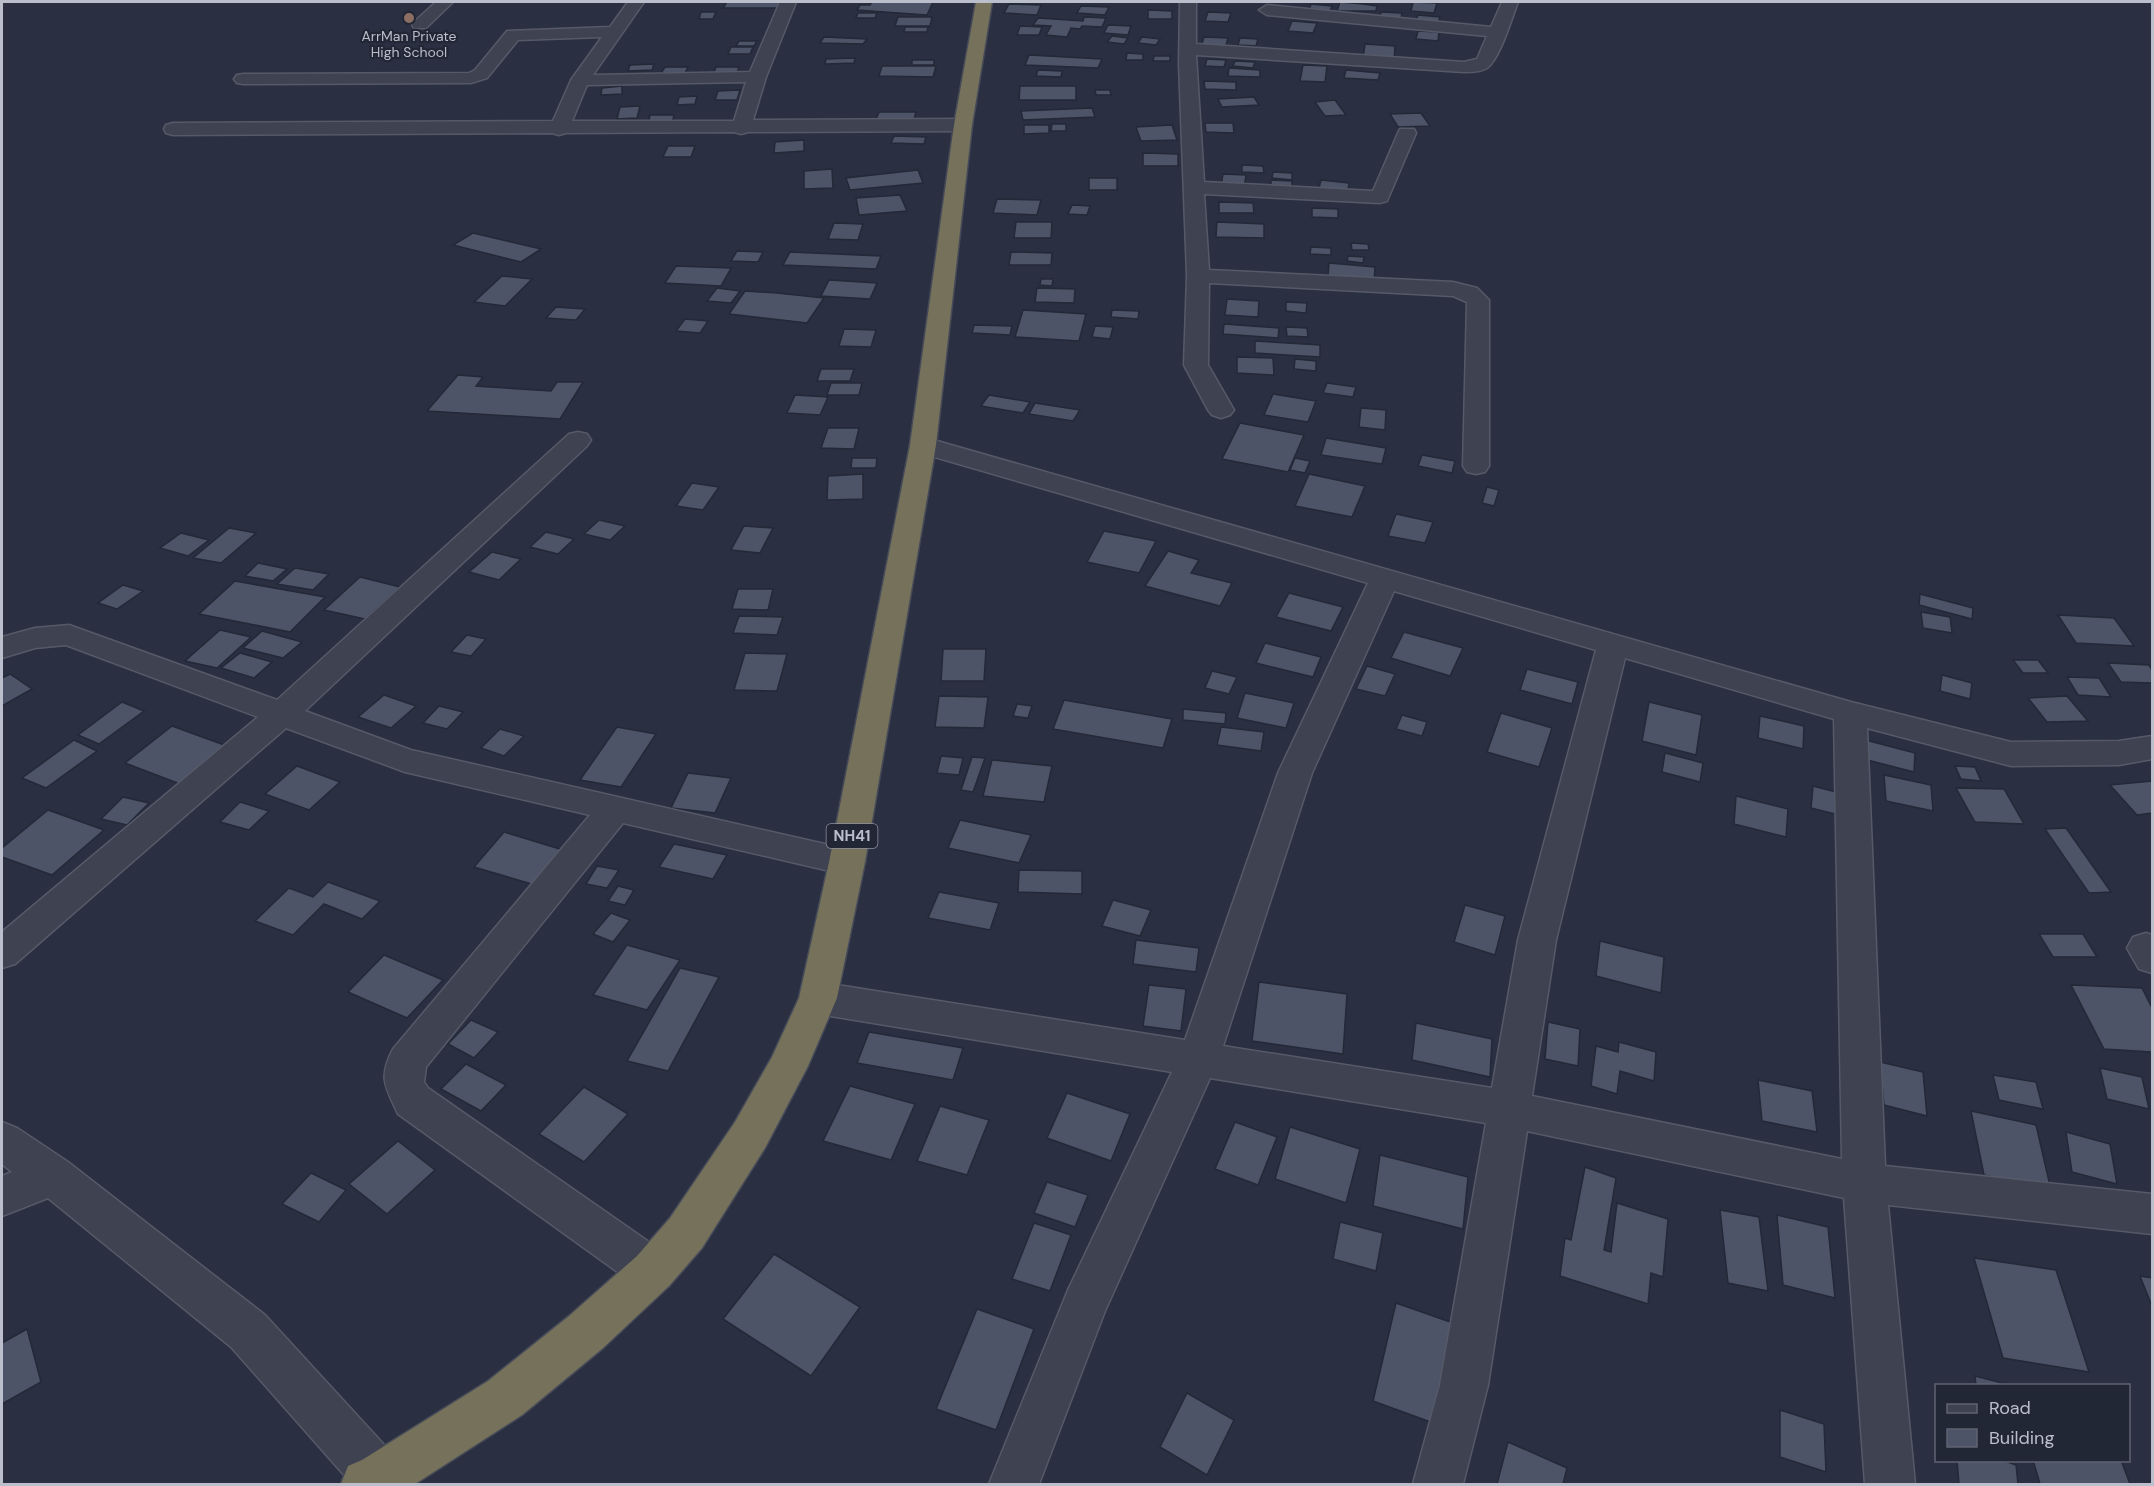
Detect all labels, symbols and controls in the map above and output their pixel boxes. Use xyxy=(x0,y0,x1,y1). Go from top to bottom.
marker: ArrMan Private High School xyxy=(402,11,416,25)
place label: ArrMan Private High School xyxy=(361,27,457,61)
road number: NH41 xyxy=(826,824,878,848)
legend xyxy=(1935,1384,2130,1462)
text: Road xyxy=(1989,1396,2031,1420)
text: Building xyxy=(1989,1426,2054,1450)

